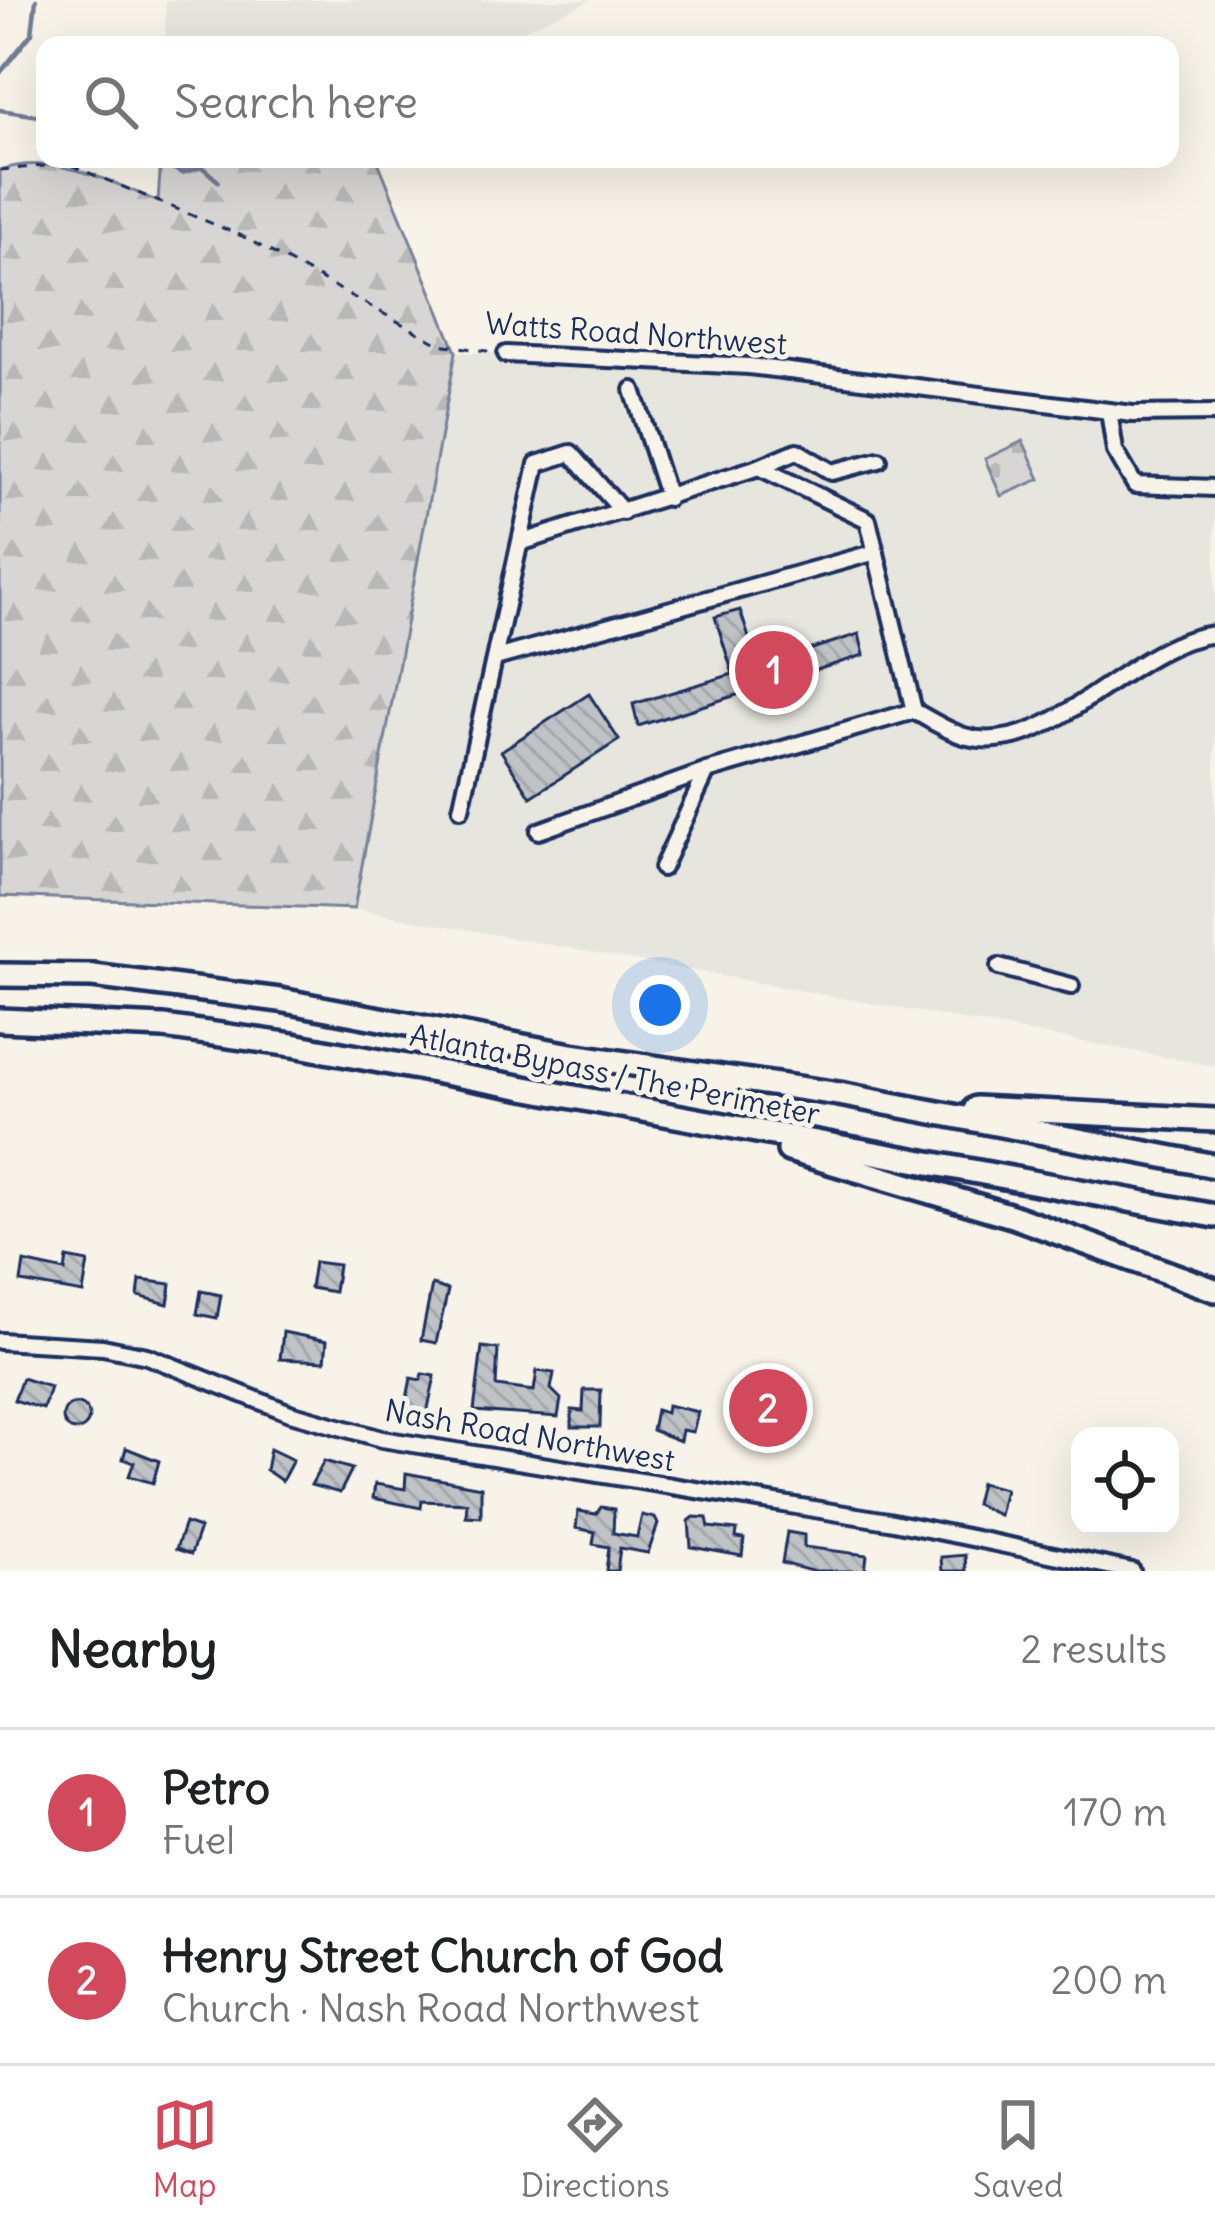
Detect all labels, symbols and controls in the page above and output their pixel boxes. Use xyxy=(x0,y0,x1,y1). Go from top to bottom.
search box xyxy=(36,36,1179,168)
icon: search xyxy=(78,69,144,135)
text: Search here xyxy=(174,74,418,130)
street label: Watts Road Northwest xyxy=(484,304,788,362)
pin: 1 xyxy=(735,625,813,715)
your location xyxy=(630,975,690,1035)
street label: Atlanta Bypass / The Perimeter xyxy=(407,1016,823,1132)
pin: 2 xyxy=(729,1363,807,1453)
street label: Nash Road Northwest xyxy=(382,1391,678,1479)
map controls xyxy=(1071,1427,1179,1535)
button: locate xyxy=(1071,1427,1179,1535)
text: Nearby xyxy=(48,1617,217,1681)
text: 2 results xyxy=(1020,1625,1167,1674)
text: Petro xyxy=(162,1760,270,1816)
text: 1 xyxy=(79,1788,95,1837)
text: 170 m xyxy=(1063,1788,1167,1837)
text: Fuel xyxy=(162,1816,235,1865)
text: Henry Street Church of God xyxy=(162,1928,724,1984)
text: 2 xyxy=(76,1956,98,2005)
text: 200 m xyxy=(1051,1956,1167,2005)
text: Church · Nash Road Northwest xyxy=(162,1984,699,2033)
tab: Map xyxy=(152,2092,218,2206)
tab: Directions xyxy=(521,2092,670,2206)
tab: Saved xyxy=(973,2092,1063,2206)

